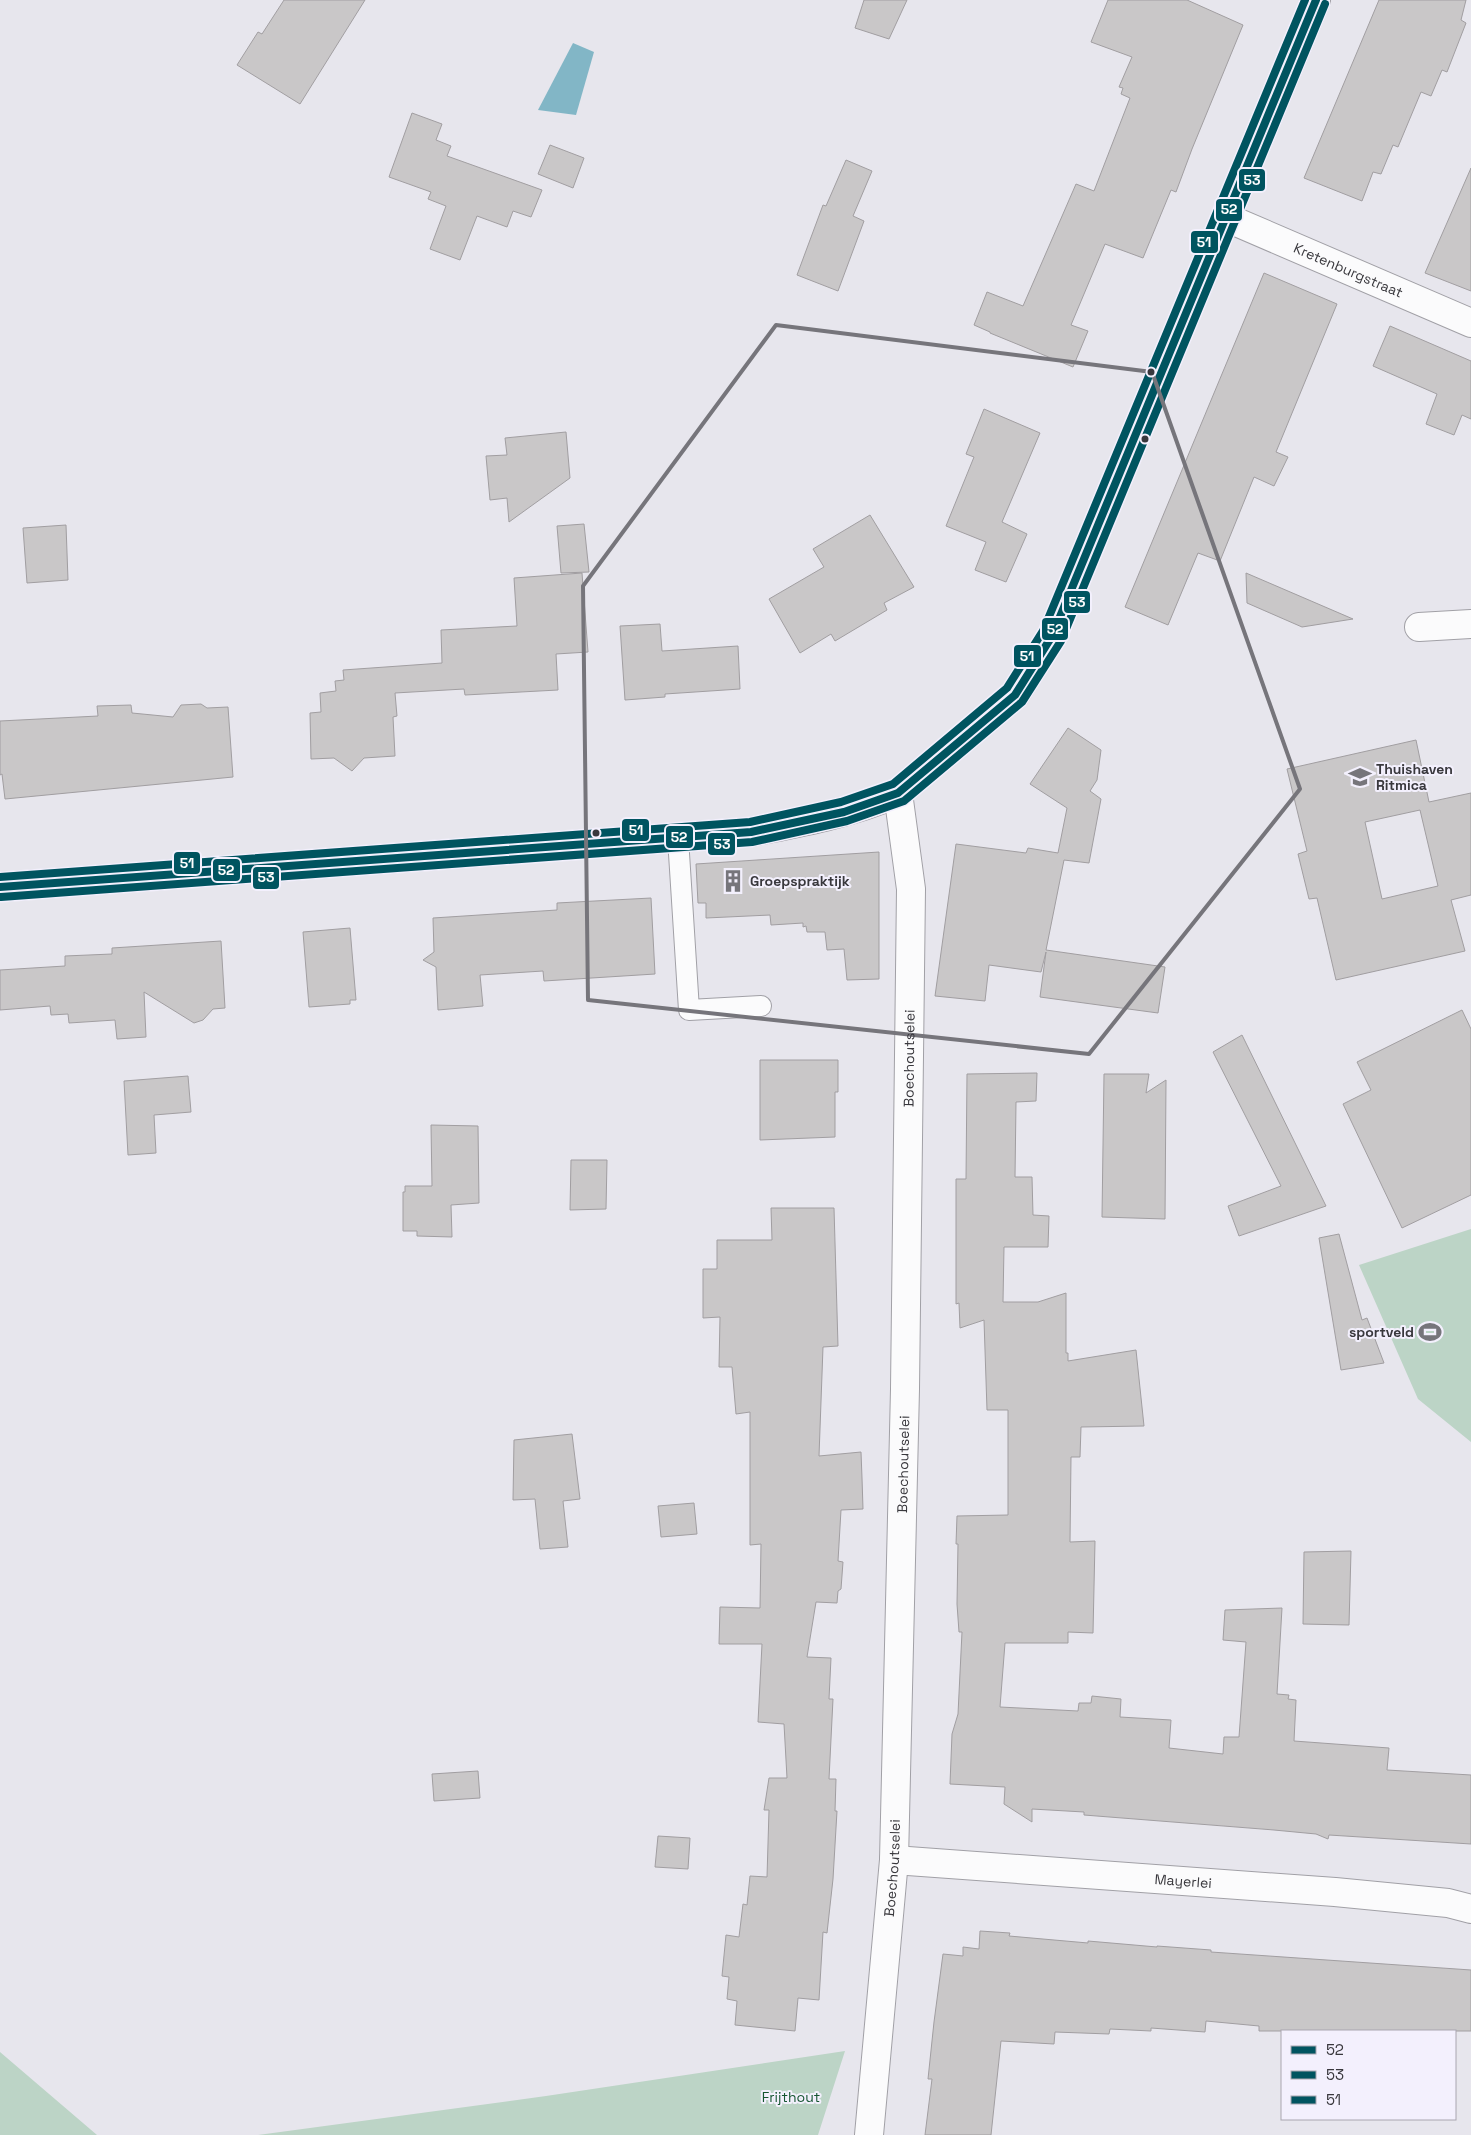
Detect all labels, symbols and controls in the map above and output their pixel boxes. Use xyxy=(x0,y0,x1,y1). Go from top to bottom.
line badge: 53 xyxy=(1238,168,1266,192)
text: 53 xyxy=(1244,171,1260,189)
line badge: 52 xyxy=(1215,198,1243,222)
text: 52 xyxy=(1221,200,1237,218)
line badge: 51 xyxy=(1190,230,1219,254)
text: 51 xyxy=(1197,233,1211,251)
street label: Kretenburgstraat xyxy=(1291,239,1406,302)
unlabelled marker xyxy=(1146,367,1156,377)
unlabelled marker xyxy=(1140,434,1150,444)
line badge: 53 xyxy=(1063,590,1091,614)
text: 53 xyxy=(1069,593,1085,611)
line badge: 52 xyxy=(1041,617,1069,641)
text: 52 xyxy=(1047,620,1063,638)
line badge: 51 xyxy=(1013,644,1042,668)
text: 51 xyxy=(1020,647,1034,665)
place label: Thuishaven Ritmica xyxy=(1376,760,1453,794)
school or university icon: Thuishaven Ritmica xyxy=(1347,764,1373,790)
line badge: 51 xyxy=(621,818,650,842)
text: 51 xyxy=(629,821,643,839)
line badge: 52 xyxy=(665,825,694,849)
unlabelled marker xyxy=(591,828,601,838)
text: 52 xyxy=(671,828,687,846)
line badge: 53 xyxy=(707,832,736,856)
text: 53 xyxy=(714,835,730,853)
line badge: 51 xyxy=(173,851,201,875)
text: 51 xyxy=(180,854,194,872)
line badge: 52 xyxy=(212,858,241,882)
text: 52 xyxy=(218,861,234,879)
line badge: 53 xyxy=(252,866,280,890)
text: 53 xyxy=(258,868,274,886)
building icon: Groepspraktijk xyxy=(720,868,746,894)
place label: Groepspraktijk xyxy=(750,872,850,890)
street label: Boechoutselei xyxy=(899,1009,919,1107)
sports icon: sportveld xyxy=(1417,1319,1443,1345)
place label: sportveld xyxy=(1349,1323,1414,1341)
street label: Boechoutselei xyxy=(893,1415,913,1513)
street label: Boechoutselei xyxy=(880,1819,904,1918)
street label: Mayerlei xyxy=(1154,1870,1212,1892)
legend xyxy=(1281,2030,1456,2120)
text: 52 xyxy=(1326,2040,1344,2059)
text: 53 xyxy=(1326,2065,1344,2084)
park label: Frijthout xyxy=(762,2088,820,2106)
text: 51 xyxy=(1326,2090,1341,2109)

